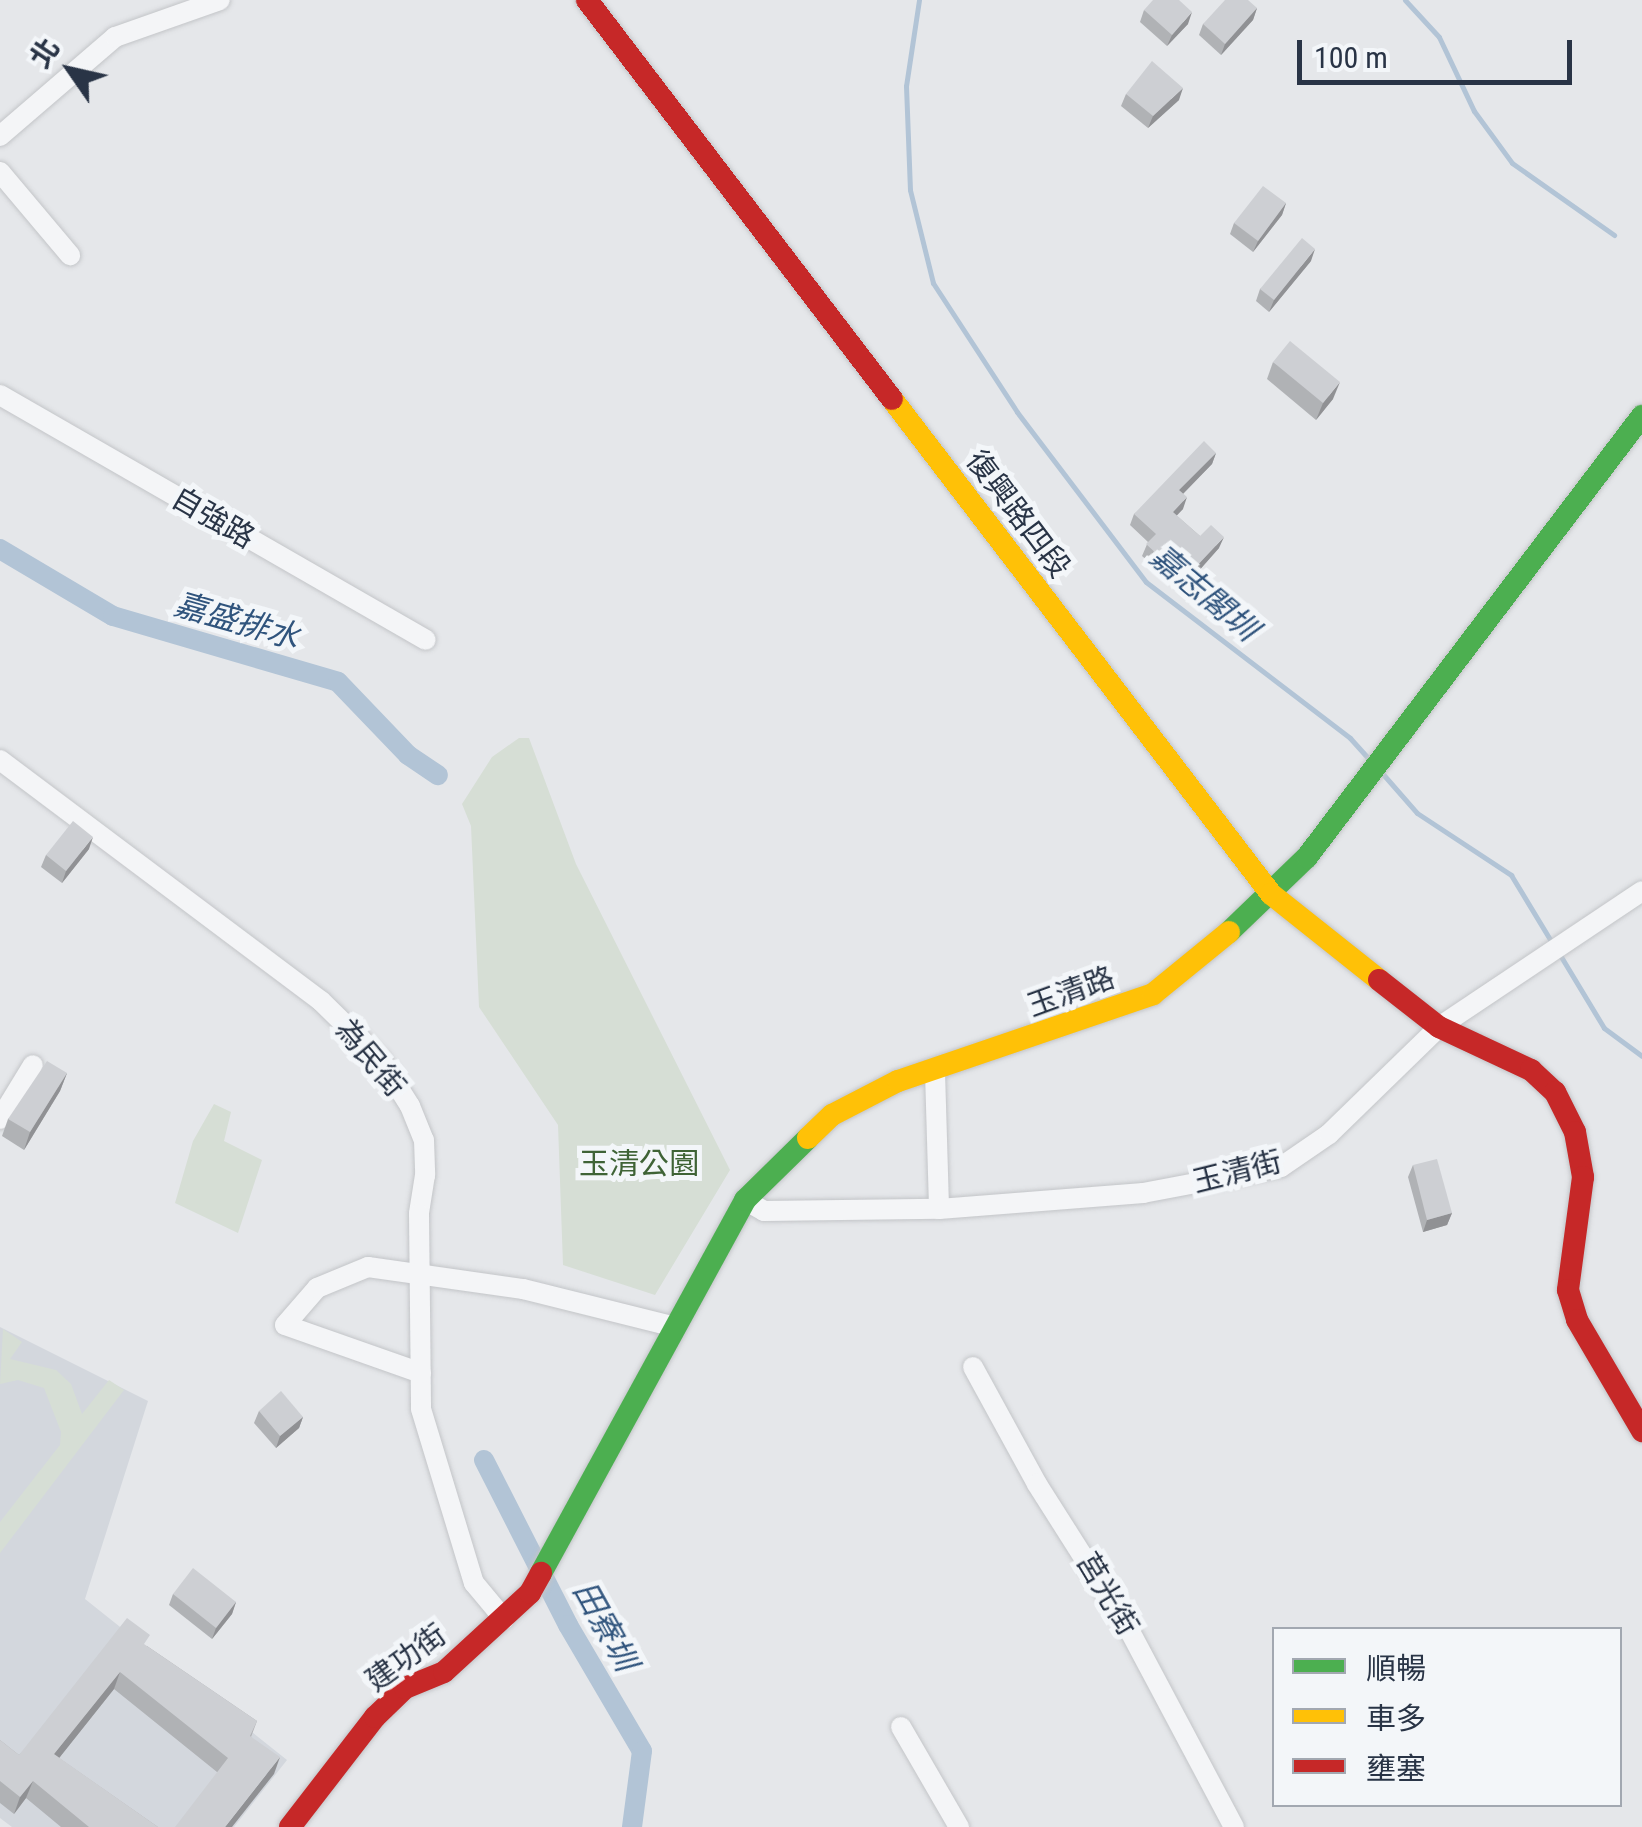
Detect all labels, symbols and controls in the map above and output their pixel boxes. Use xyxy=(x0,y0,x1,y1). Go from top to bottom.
north arrow xyxy=(20,20,120,120)
scale bar xyxy=(1302,20,1577,82)
text: 北 xyxy=(23,32,66,74)
text: 100 m xyxy=(1314,40,1388,75)
street label: 復興路四段 xyxy=(958,443,1078,585)
street label: 自強路 xyxy=(165,480,261,556)
water label: 嘉志閣圳 xyxy=(1143,537,1265,649)
water label: 嘉盛排水 xyxy=(170,585,304,657)
street label: 玉清路 xyxy=(1023,960,1119,1024)
street label: 為民街 xyxy=(327,1012,413,1104)
street label: 玉清街 xyxy=(1189,1144,1285,1200)
park label: 玉清公園 xyxy=(579,1146,699,1182)
street label: 莒光街 xyxy=(1068,1546,1146,1642)
water label: 田寮圳 xyxy=(565,1575,645,1677)
street label: 建功街 xyxy=(359,1617,453,1699)
legend xyxy=(1272,1627,1622,1807)
text: 順暢 xyxy=(1366,1651,1426,1686)
text: 車多 xyxy=(1366,1701,1426,1736)
text: 壅塞 xyxy=(1366,1751,1426,1786)

